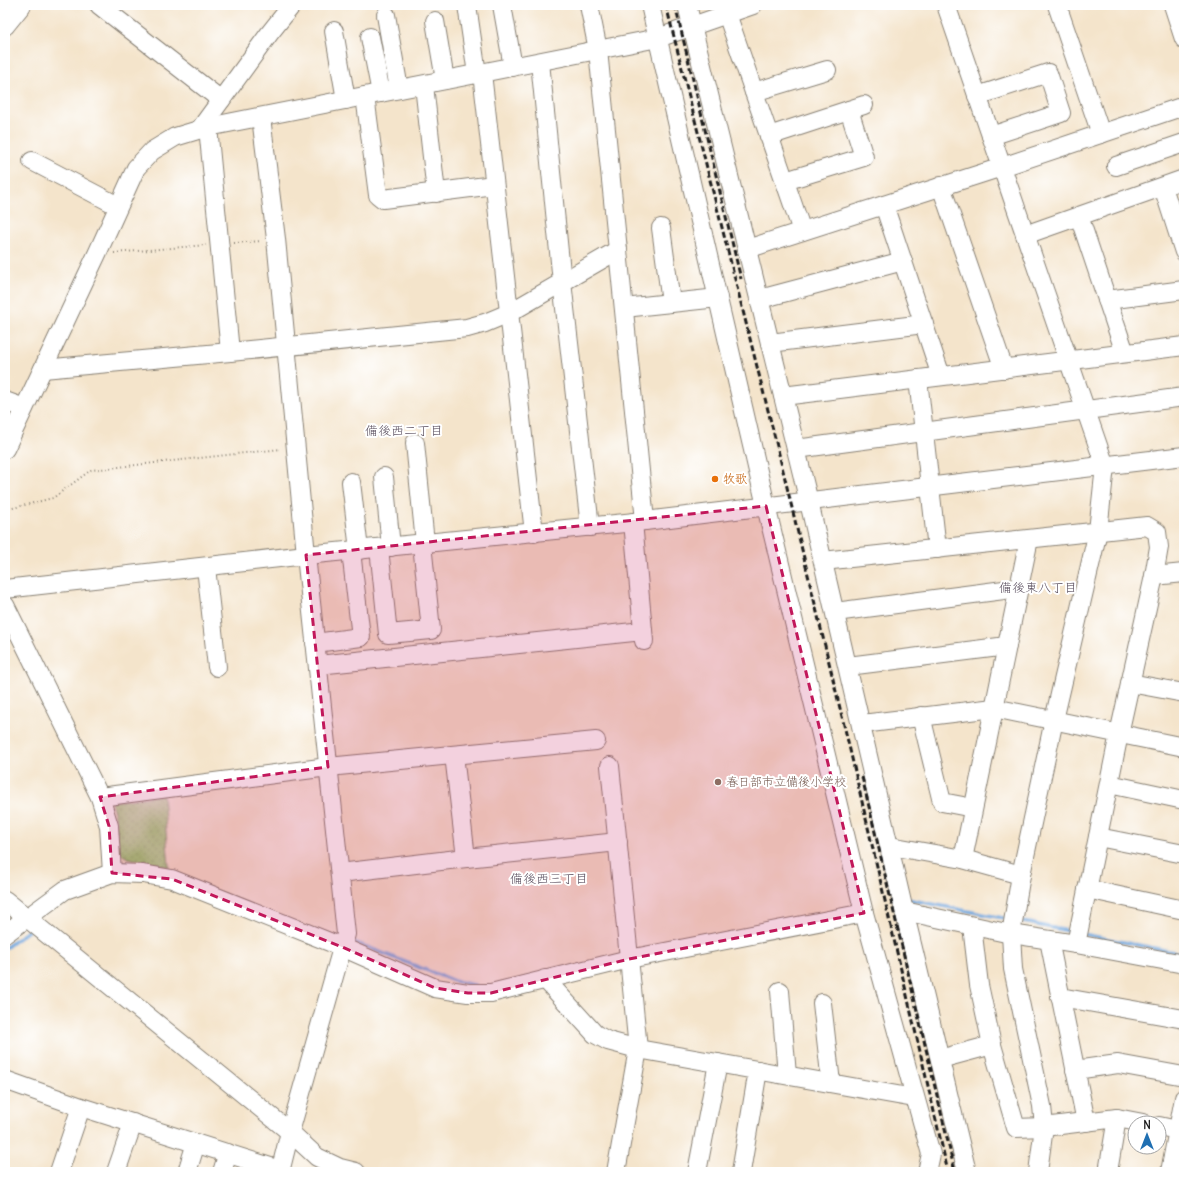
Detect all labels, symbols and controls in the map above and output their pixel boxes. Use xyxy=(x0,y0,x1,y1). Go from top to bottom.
district label: 備後西二丁目 xyxy=(365,422,443,439)
place label: 牧歌 xyxy=(723,471,747,486)
marker: 牧歌 xyxy=(710,474,720,484)
district label: 備後東八丁目 xyxy=(999,579,1077,596)
place label: 春日部市立備後小学校 xyxy=(726,774,846,789)
marker: 春日部市立備後小学校 xyxy=(713,777,723,787)
district label: 備後西三丁目 xyxy=(510,870,588,887)
north arrow xyxy=(1127,1115,1167,1155)
text: N xyxy=(1143,1118,1151,1132)

